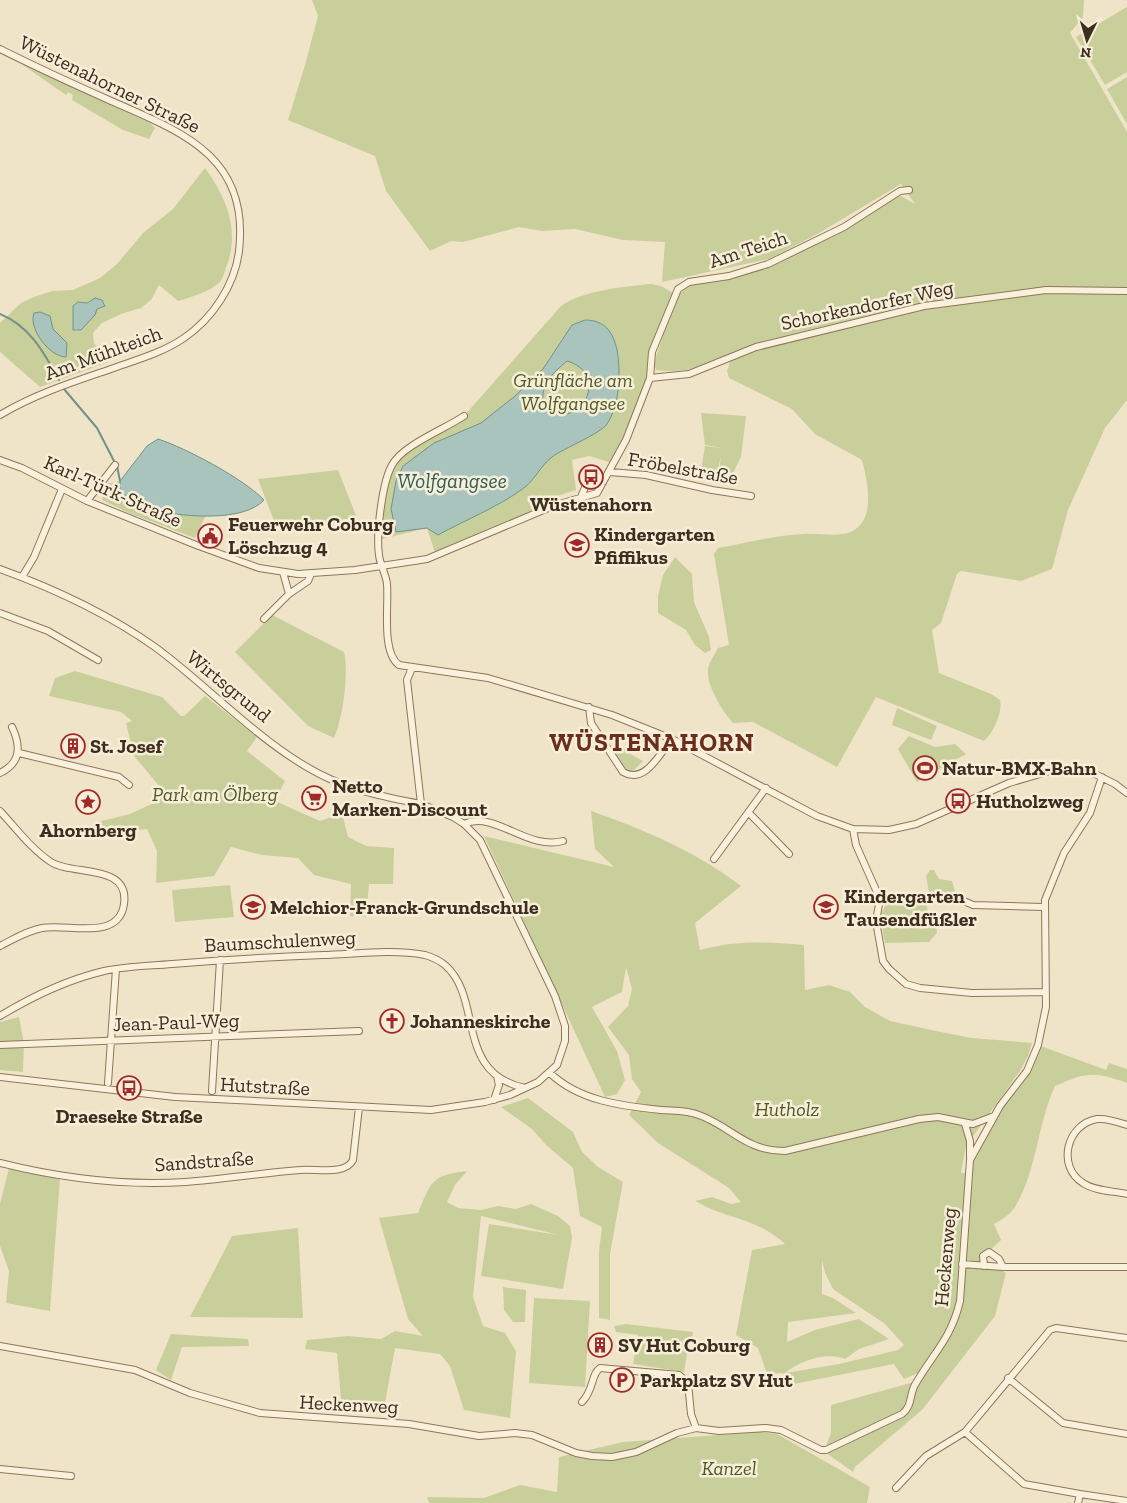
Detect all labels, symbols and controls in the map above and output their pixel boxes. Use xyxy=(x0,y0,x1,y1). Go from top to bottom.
north arrow xyxy=(1062,15,1112,65)
street label: Wüstenahorner Straße xyxy=(16,30,204,138)
text: N xyxy=(1080,43,1092,61)
street label: Am Teich xyxy=(706,225,791,273)
street label: Schorkendorfer Weg xyxy=(778,275,956,335)
street label: Am Mühlteich xyxy=(41,320,165,385)
park label: Grünfläche am Wolfgangsee xyxy=(513,368,633,415)
street label: Fröbelstraße xyxy=(626,446,740,490)
street label: Karl-Türk-Straße xyxy=(40,450,186,532)
bus stop icon: Wüstenahorn xyxy=(578,464,604,490)
water label: Wolfgangsee xyxy=(397,468,507,493)
place label: Wüstenahorn xyxy=(530,492,652,516)
place label: Feuerwehr Coburg Löschzug 4 xyxy=(228,512,394,559)
place label: Kindergarten Pfiffikus xyxy=(594,522,715,569)
public building icon: Feuerwehr Coburg Löschzug 4 xyxy=(197,523,223,549)
school or university icon: Kindergarten Pfiffikus xyxy=(564,532,590,558)
street label: Wirtsgrund xyxy=(182,645,276,727)
district label: WÜSTENAHORN xyxy=(549,727,755,757)
building icon: St. Josef xyxy=(60,733,86,759)
place label: St. Josef xyxy=(90,734,164,758)
sports icon: Natur-BMX-Bahn xyxy=(912,755,938,781)
place label: Natur-BMX-Bahn xyxy=(942,756,1097,780)
place label: Netto Marken-Discount xyxy=(332,774,488,821)
park label: Park am Ölberg xyxy=(152,782,279,806)
supermarket icon: Netto Marken-Discount xyxy=(301,785,327,811)
bus stop icon: Hutholzweg xyxy=(945,788,971,814)
place icon: Ahornberg xyxy=(75,789,101,815)
place label: Hutholzweg xyxy=(976,789,1084,813)
place label: Ahornberg xyxy=(39,818,137,842)
place label: Kindergarten Tausendfüßler xyxy=(844,884,977,931)
school or university icon: Melchior-Franck-Grundschule xyxy=(240,894,266,920)
school or university icon: Kindergarten Tausendfüßler xyxy=(813,894,839,920)
place label: Melchior-Franck-Grundschule xyxy=(270,895,539,919)
street label: Baumschulenweg xyxy=(204,925,357,957)
street label: Jean-Paul-Weg xyxy=(112,1008,240,1036)
church icon: Johanneskirche xyxy=(379,1008,405,1034)
place label: Johanneskirche xyxy=(410,1009,551,1033)
street label: Hutstraße xyxy=(219,1072,311,1100)
bus stop icon: Draeseke Straße xyxy=(116,1075,142,1101)
park label: Hutholz xyxy=(754,1097,820,1121)
place label: Draeseke Straße xyxy=(55,1104,203,1128)
street label: Sandstraße xyxy=(154,1146,254,1176)
street label: Heckenweg xyxy=(929,1206,961,1307)
building icon: SV Hut Coburg xyxy=(587,1332,613,1358)
place label: SV Hut Coburg xyxy=(618,1333,751,1357)
parking icon: Parkplatz SV Hut xyxy=(609,1367,635,1393)
place label: Parkplatz SV Hut xyxy=(640,1368,793,1392)
street label: Heckenweg xyxy=(299,1389,399,1419)
park label: Kanzel xyxy=(701,1456,757,1480)

